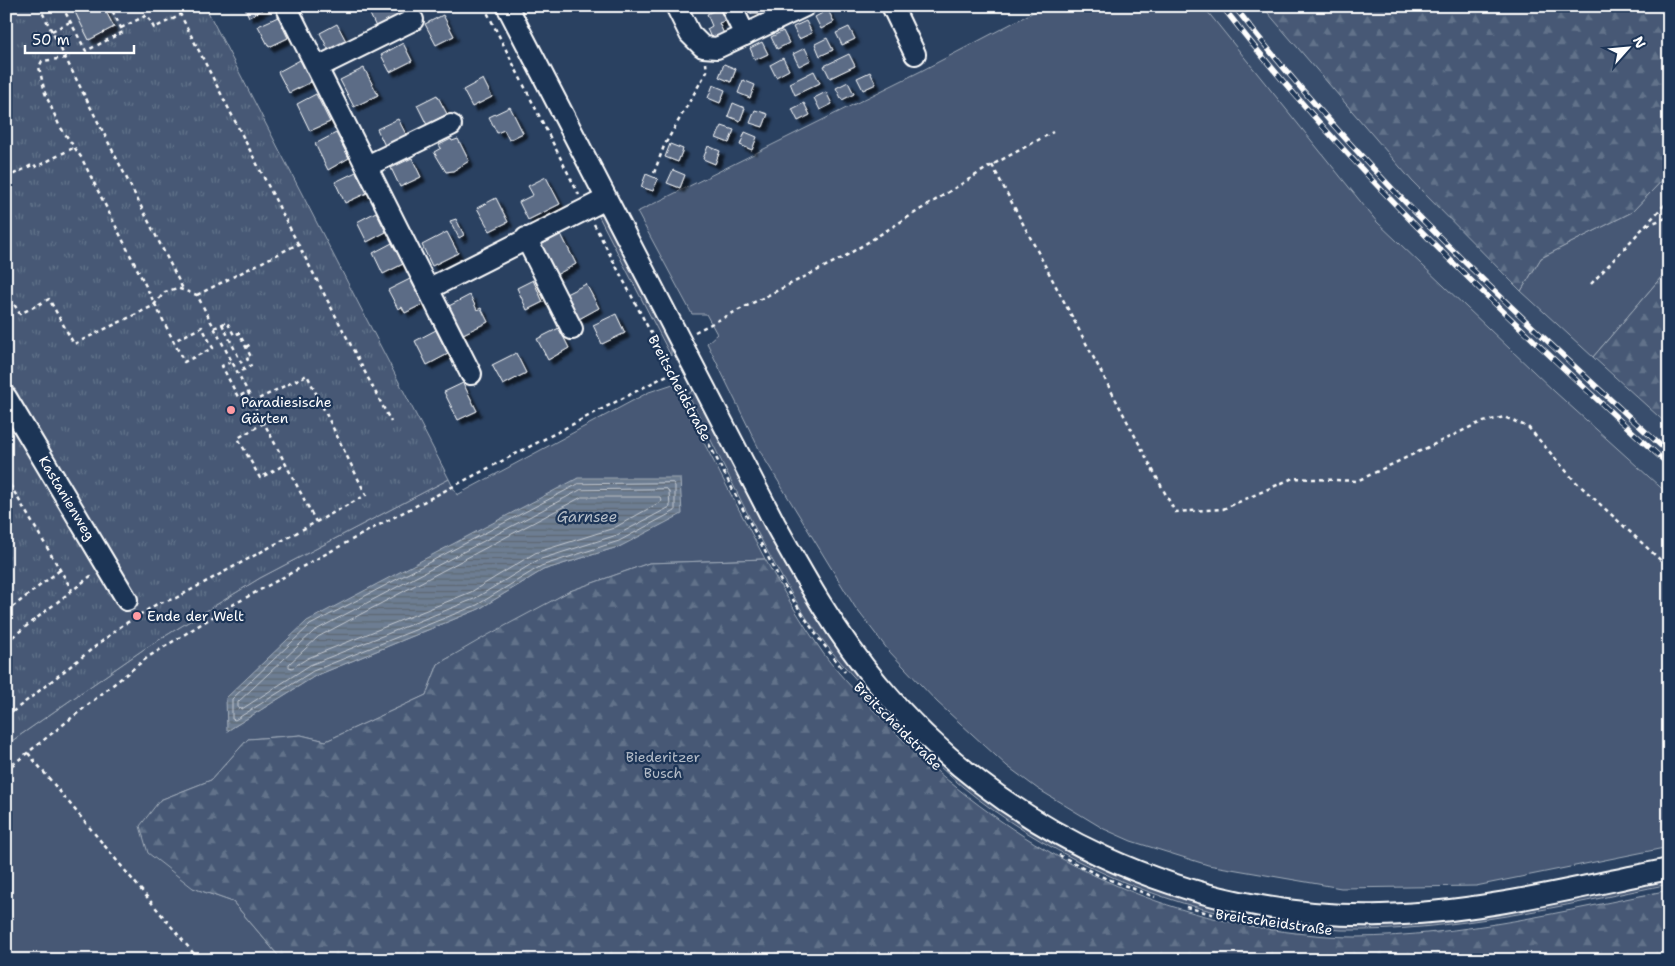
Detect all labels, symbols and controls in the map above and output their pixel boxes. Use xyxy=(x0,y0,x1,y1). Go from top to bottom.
scale bar xyxy=(25,22,134,54)
north arrow xyxy=(1602,22,1652,72)
text: 50 m xyxy=(32,30,70,50)
text: N xyxy=(1629,33,1650,51)
street label: Breitscheidstraße xyxy=(644,332,716,444)
place label: Paradiesische Gärten xyxy=(241,393,332,427)
marker: Paradiesische Gärten xyxy=(225,404,237,416)
street label: Kastanienweg xyxy=(35,453,99,543)
water label: Garnsee xyxy=(557,507,617,527)
place label: Ende der Welt xyxy=(147,607,244,625)
marker: Ende der Welt xyxy=(131,610,143,622)
street label: Breitscheidstraße xyxy=(850,678,946,774)
park label: Biederitzer Busch xyxy=(626,748,701,782)
street label: Breitscheidstraße xyxy=(1214,905,1334,939)

